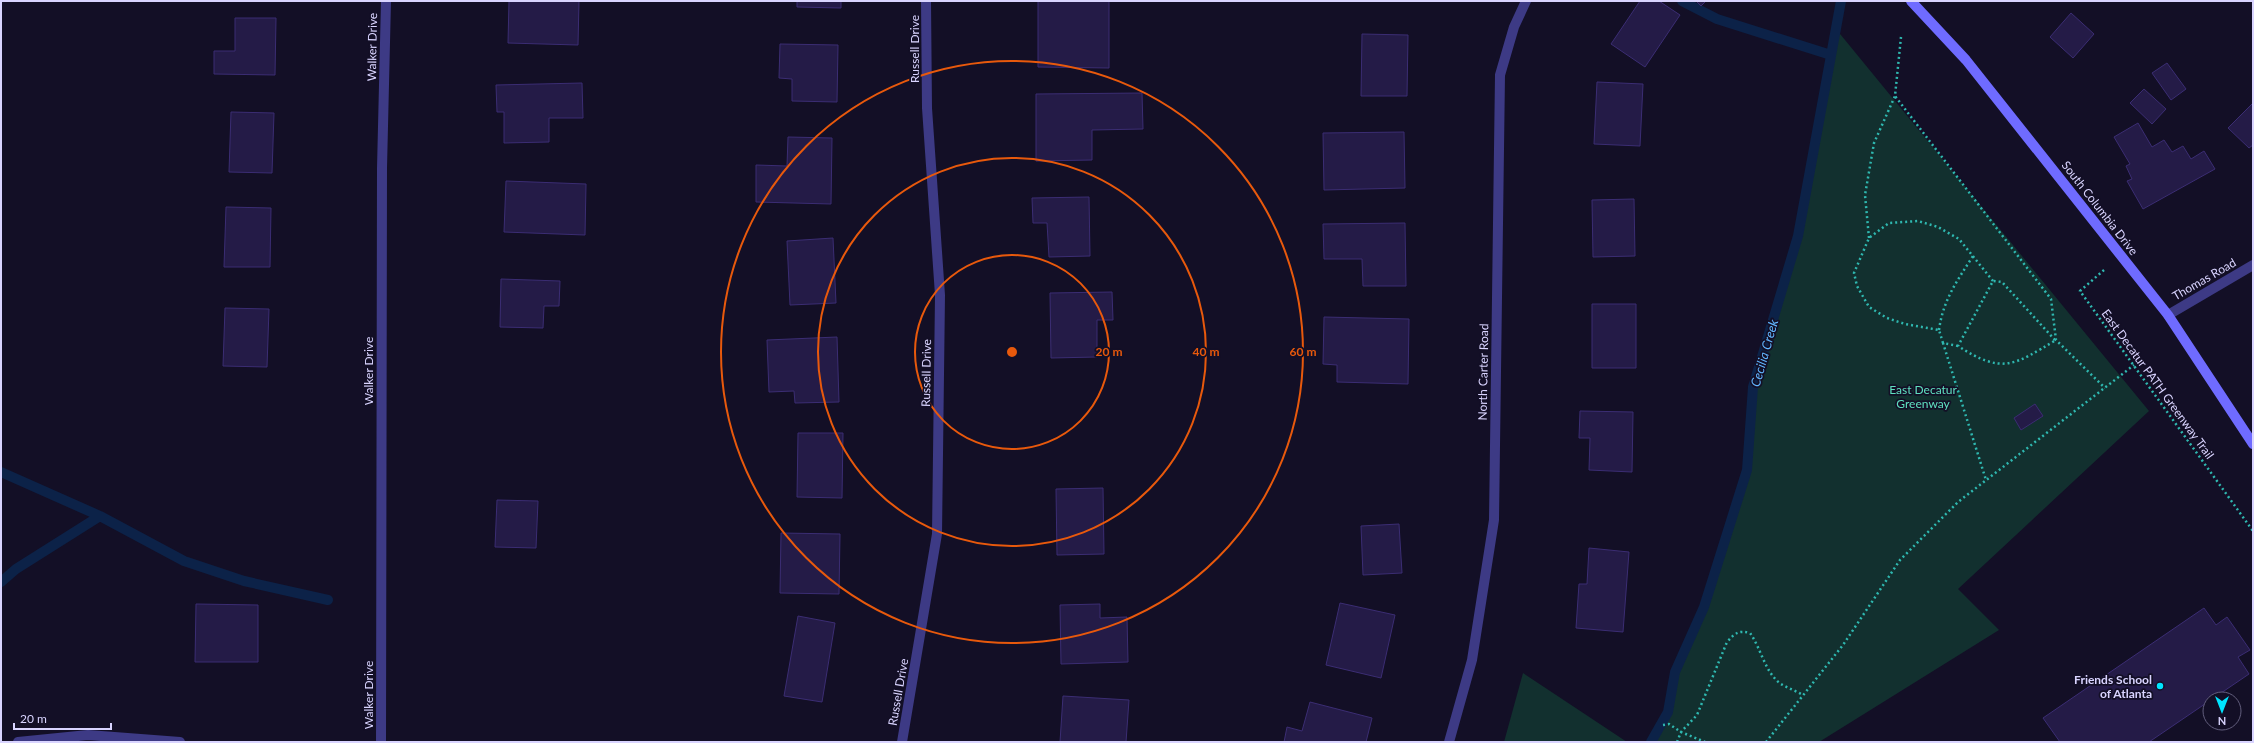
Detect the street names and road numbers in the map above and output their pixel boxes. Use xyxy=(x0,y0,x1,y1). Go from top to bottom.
street label: Walker Drive xyxy=(364,13,380,81)
street label: Russell Drive xyxy=(907,15,922,83)
street label: South Columbia Drive xyxy=(2059,158,2141,258)
street label: Thomas Road xyxy=(2169,255,2239,303)
street label: East Decatur PATH Greenway Trail xyxy=(2099,306,2217,462)
street label: North Carter Road xyxy=(1475,323,1491,421)
street label: Walker Drive xyxy=(361,337,376,405)
street label: Russell Drive xyxy=(918,339,934,407)
street label: Russell Drive xyxy=(885,657,911,727)
street label: Walker Drive xyxy=(361,661,376,729)

